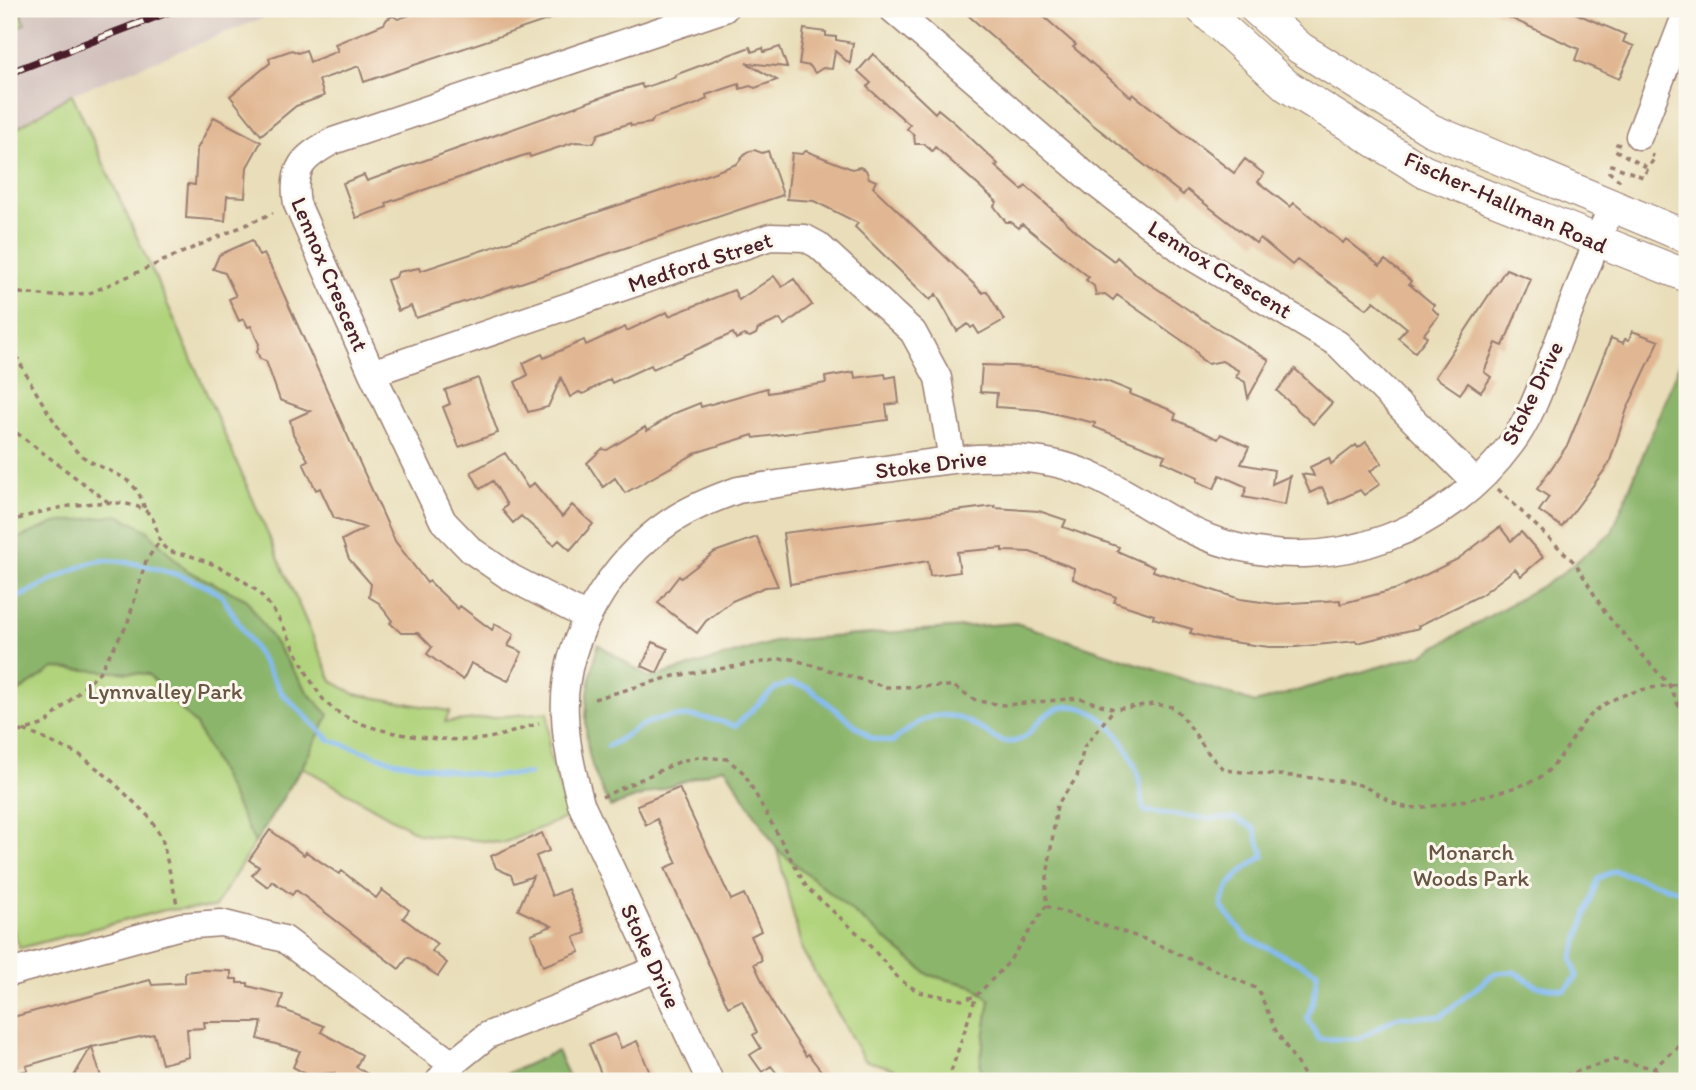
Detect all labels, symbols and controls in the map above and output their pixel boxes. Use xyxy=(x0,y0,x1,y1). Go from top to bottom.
street label: Fischer-Hallman Road xyxy=(1400,145,1612,260)
street label: Lennox Crescent xyxy=(285,193,375,356)
street label: Lennox Crescent xyxy=(1143,214,1297,325)
street label: Medford Street xyxy=(624,225,776,299)
street label: Stoke Drive xyxy=(1495,336,1569,450)
street label: Stoke Drive xyxy=(874,443,988,485)
park label: Lynnvalley Park xyxy=(87,677,243,705)
park label: Monarch Woods Park xyxy=(1413,838,1529,892)
street label: Stoke Drive xyxy=(615,899,687,1013)

